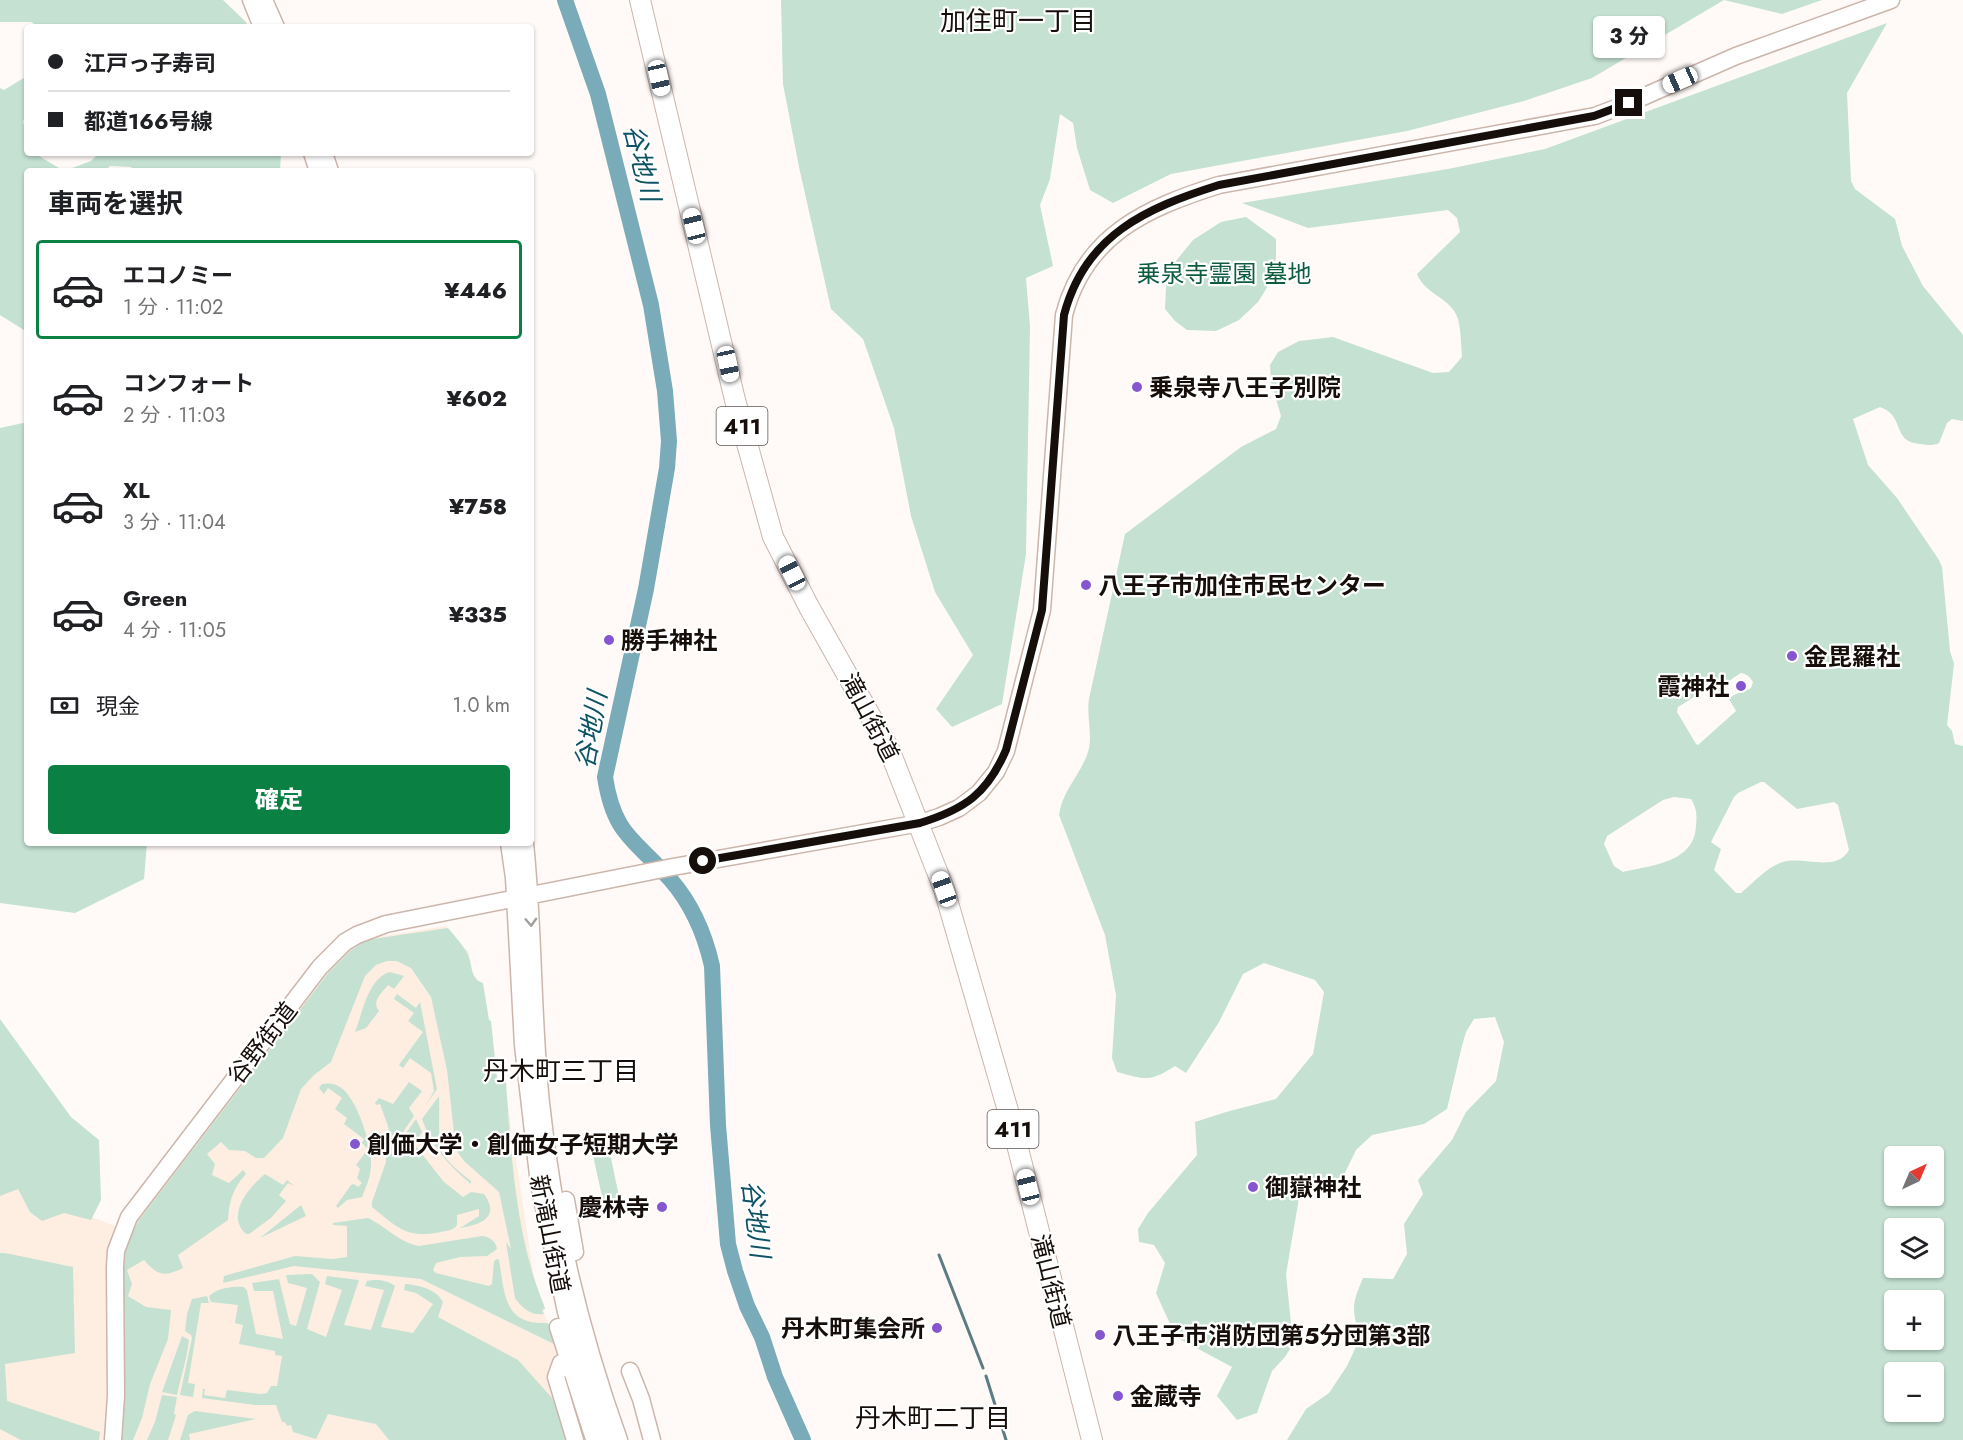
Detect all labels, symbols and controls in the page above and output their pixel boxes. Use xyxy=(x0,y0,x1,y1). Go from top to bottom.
district label: 加住町一丁目 xyxy=(940,2,1096,40)
callout: 3 分 xyxy=(1593,16,1665,58)
text: 3 分 xyxy=(1610,22,1648,51)
text: 江戸っ子寿司 xyxy=(84,47,216,79)
car xyxy=(646,58,672,98)
car xyxy=(1660,64,1700,96)
route end xyxy=(1615,89,1642,116)
text: 都道166号線 xyxy=(84,105,213,137)
water label: 谷地川 xyxy=(614,121,671,208)
text: 車両を選択 xyxy=(48,184,183,223)
car xyxy=(681,206,707,246)
park label: 乗泉寺霊園 墓地 xyxy=(1136,256,1312,291)
text: エコノミー xyxy=(123,259,233,291)
icon: car xyxy=(51,263,105,317)
text: ¥446 xyxy=(444,274,507,306)
text: 1 分 · 11:02 xyxy=(123,293,223,322)
car xyxy=(715,345,741,383)
text: コンフォート xyxy=(123,367,254,399)
place label: 乗泉寺八王子別院 xyxy=(1149,370,1341,405)
icon: car xyxy=(51,371,105,425)
marker: 乗泉寺八王子別院 xyxy=(1130,380,1144,394)
text: ¥602 xyxy=(446,382,507,414)
text: 2 分 · 11:03 xyxy=(123,401,225,430)
road number: 411 xyxy=(716,407,768,445)
text: XL xyxy=(123,474,150,506)
icon: car xyxy=(51,479,105,533)
text: ¥758 xyxy=(449,490,507,522)
text: 3 分 · 11:04 xyxy=(123,508,226,537)
car xyxy=(776,553,808,593)
place label: 八王子市加住市民センター xyxy=(1098,568,1386,603)
marker: 八王子市加住市民センター xyxy=(1079,578,1093,592)
text: Green xyxy=(123,582,187,614)
icon: car xyxy=(51,587,105,641)
text: ¥335 xyxy=(449,598,507,630)
text: 4 分 · 11:05 xyxy=(123,616,226,645)
place label: 勝手神社 xyxy=(621,623,717,658)
marker: 勝手神社 xyxy=(602,633,616,647)
place label: 金毘羅社 xyxy=(1804,639,1900,674)
marker: 金毘羅社 xyxy=(1785,649,1799,663)
street label: 滝山街道 xyxy=(832,666,908,768)
place label: 霞神社 xyxy=(1657,669,1729,704)
marker: 霞神社 xyxy=(1734,679,1748,693)
water label: 谷地川 xyxy=(566,685,617,772)
icon: cash xyxy=(48,689,81,722)
text: 現金 xyxy=(96,690,140,722)
text: 1.0 km xyxy=(453,691,510,720)
button: 確定 xyxy=(48,765,510,834)
route start xyxy=(689,847,716,874)
car xyxy=(929,869,959,909)
one-way arrow xyxy=(525,918,538,927)
street label: 谷野街道 xyxy=(219,994,305,1092)
district label: 丹木町三丁目 xyxy=(483,1052,639,1090)
road number: 411 xyxy=(988,1110,1038,1148)
place label: 創価大学・創価女子短期大学 xyxy=(367,1127,679,1162)
marker: 創価大学・創価女子短期大学 xyxy=(348,1137,362,1151)
north arrow xyxy=(1884,1146,1944,1206)
map controls xyxy=(1884,1146,1944,1422)
car xyxy=(1015,1167,1041,1207)
place label: 御嶽神社 xyxy=(1265,1170,1361,1205)
street label: 新滝山街道 xyxy=(521,1172,579,1296)
water label: 谷地川 xyxy=(732,1178,780,1263)
marker: 御嶽神社 xyxy=(1246,1180,1260,1194)
place label: 慶林寺 xyxy=(578,1190,650,1225)
marker: 慶林寺 xyxy=(655,1200,669,1214)
button: layers xyxy=(1884,1218,1944,1278)
street label: 滝山街道 xyxy=(1022,1230,1080,1332)
button: + xyxy=(1884,1290,1944,1350)
place label: 丹木町集会所 xyxy=(781,1311,925,1346)
place label: 八王子市消防団第5分団第３部 xyxy=(1112,1318,1431,1353)
marker: 丹木町集会所 xyxy=(930,1321,944,1335)
marker: 八王子市消防団第5分団第３部 xyxy=(1093,1328,1107,1342)
button: − xyxy=(1884,1362,1944,1422)
place label: 金蔵寺 xyxy=(1130,1379,1202,1414)
marker: 金蔵寺 xyxy=(1111,1389,1125,1403)
district label: 丹木町二丁目 xyxy=(855,1399,1011,1437)

